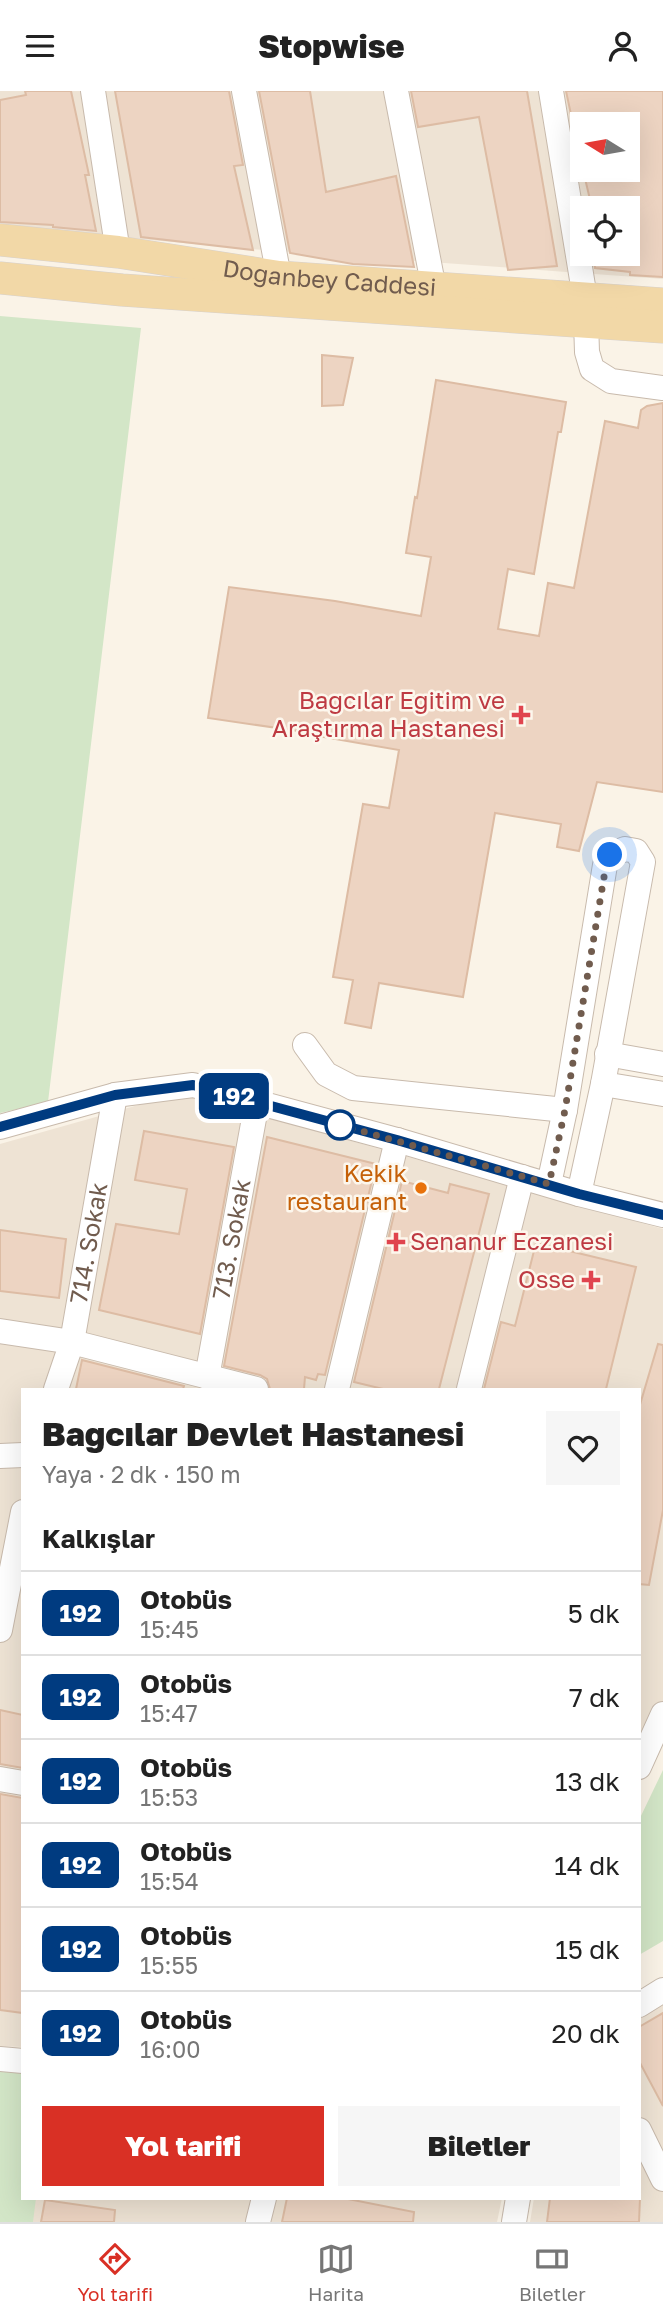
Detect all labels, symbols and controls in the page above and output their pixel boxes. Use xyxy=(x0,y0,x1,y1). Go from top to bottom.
icon: menu xyxy=(21,27,59,65)
text: Stopwise xyxy=(258,27,405,65)
icon: person xyxy=(604,27,642,65)
north arrow xyxy=(570,112,640,182)
map controls xyxy=(570,112,640,266)
button: locate xyxy=(570,196,640,266)
street label: Doğanbey Caddesi xyxy=(221,252,437,301)
place label: Bağcılar Eğitim ve Araştırma Hastanesi xyxy=(272,685,505,742)
marker: Bağcılar Eğitim ve Araştırma Hastanesi xyxy=(511,705,531,725)
your location xyxy=(592,837,627,872)
line badge: 192 xyxy=(194,1073,274,1119)
text: 192 xyxy=(213,1081,255,1110)
unlabelled marker xyxy=(325,1110,355,1140)
place label: Kekik restaurant xyxy=(287,1158,407,1215)
street label: 713. Sokak xyxy=(205,1176,256,1302)
street label: 714. Sokak xyxy=(63,1180,113,1306)
marker: Kekik restaurant xyxy=(413,1180,429,1196)
place label: Senanur Eczanesi xyxy=(410,1226,613,1255)
marker: Senanur Eczanesi xyxy=(388,1234,404,1250)
place label: Osse xyxy=(518,1264,575,1293)
marker: Osse xyxy=(581,1270,601,1290)
button: heart xyxy=(546,1411,620,1485)
text: Bağcılar Devlet Hastanesi xyxy=(42,1414,464,1453)
text: Yaya · 2 dk · 150 m xyxy=(42,1460,241,1488)
text: Kalkışlar xyxy=(42,1523,155,1554)
text: Otobüs xyxy=(140,1584,232,1615)
text: 192 xyxy=(59,1598,102,1627)
text: 5 dk xyxy=(568,1598,620,1629)
text: 15:45 xyxy=(140,1615,199,1643)
text: Otobüs xyxy=(140,1668,232,1699)
text: 192 xyxy=(59,1682,102,1711)
text: 7 dk xyxy=(569,1682,620,1713)
text: 15:47 xyxy=(140,1699,198,1727)
text: Otobüs xyxy=(140,1752,232,1783)
text: 192 xyxy=(59,1766,102,1795)
text: 13 dk xyxy=(555,1766,620,1797)
text: 15:53 xyxy=(140,1783,198,1811)
text: Otobüs xyxy=(140,1836,232,1867)
text: 192 xyxy=(59,1850,102,1879)
text: 14 dk xyxy=(554,1850,620,1881)
text: 15:54 xyxy=(140,1867,199,1895)
text: Otobüs xyxy=(140,1920,232,1951)
text: 192 xyxy=(59,1934,102,1963)
text: 15 dk xyxy=(555,1934,620,1965)
text: 15:55 xyxy=(140,1951,198,1979)
text: Otobüs xyxy=(140,2004,232,2035)
text: 192 xyxy=(59,2018,102,2047)
text: 20 dk xyxy=(552,2018,620,2049)
text: 16:00 xyxy=(140,2035,201,2063)
button: Yol tarifi xyxy=(42,2106,324,2186)
button: Biletler xyxy=(338,2106,620,2186)
tab: Yol tarifi xyxy=(77,2240,153,2305)
tab: Harita xyxy=(308,2240,364,2305)
tab: Biletler xyxy=(519,2240,586,2305)

